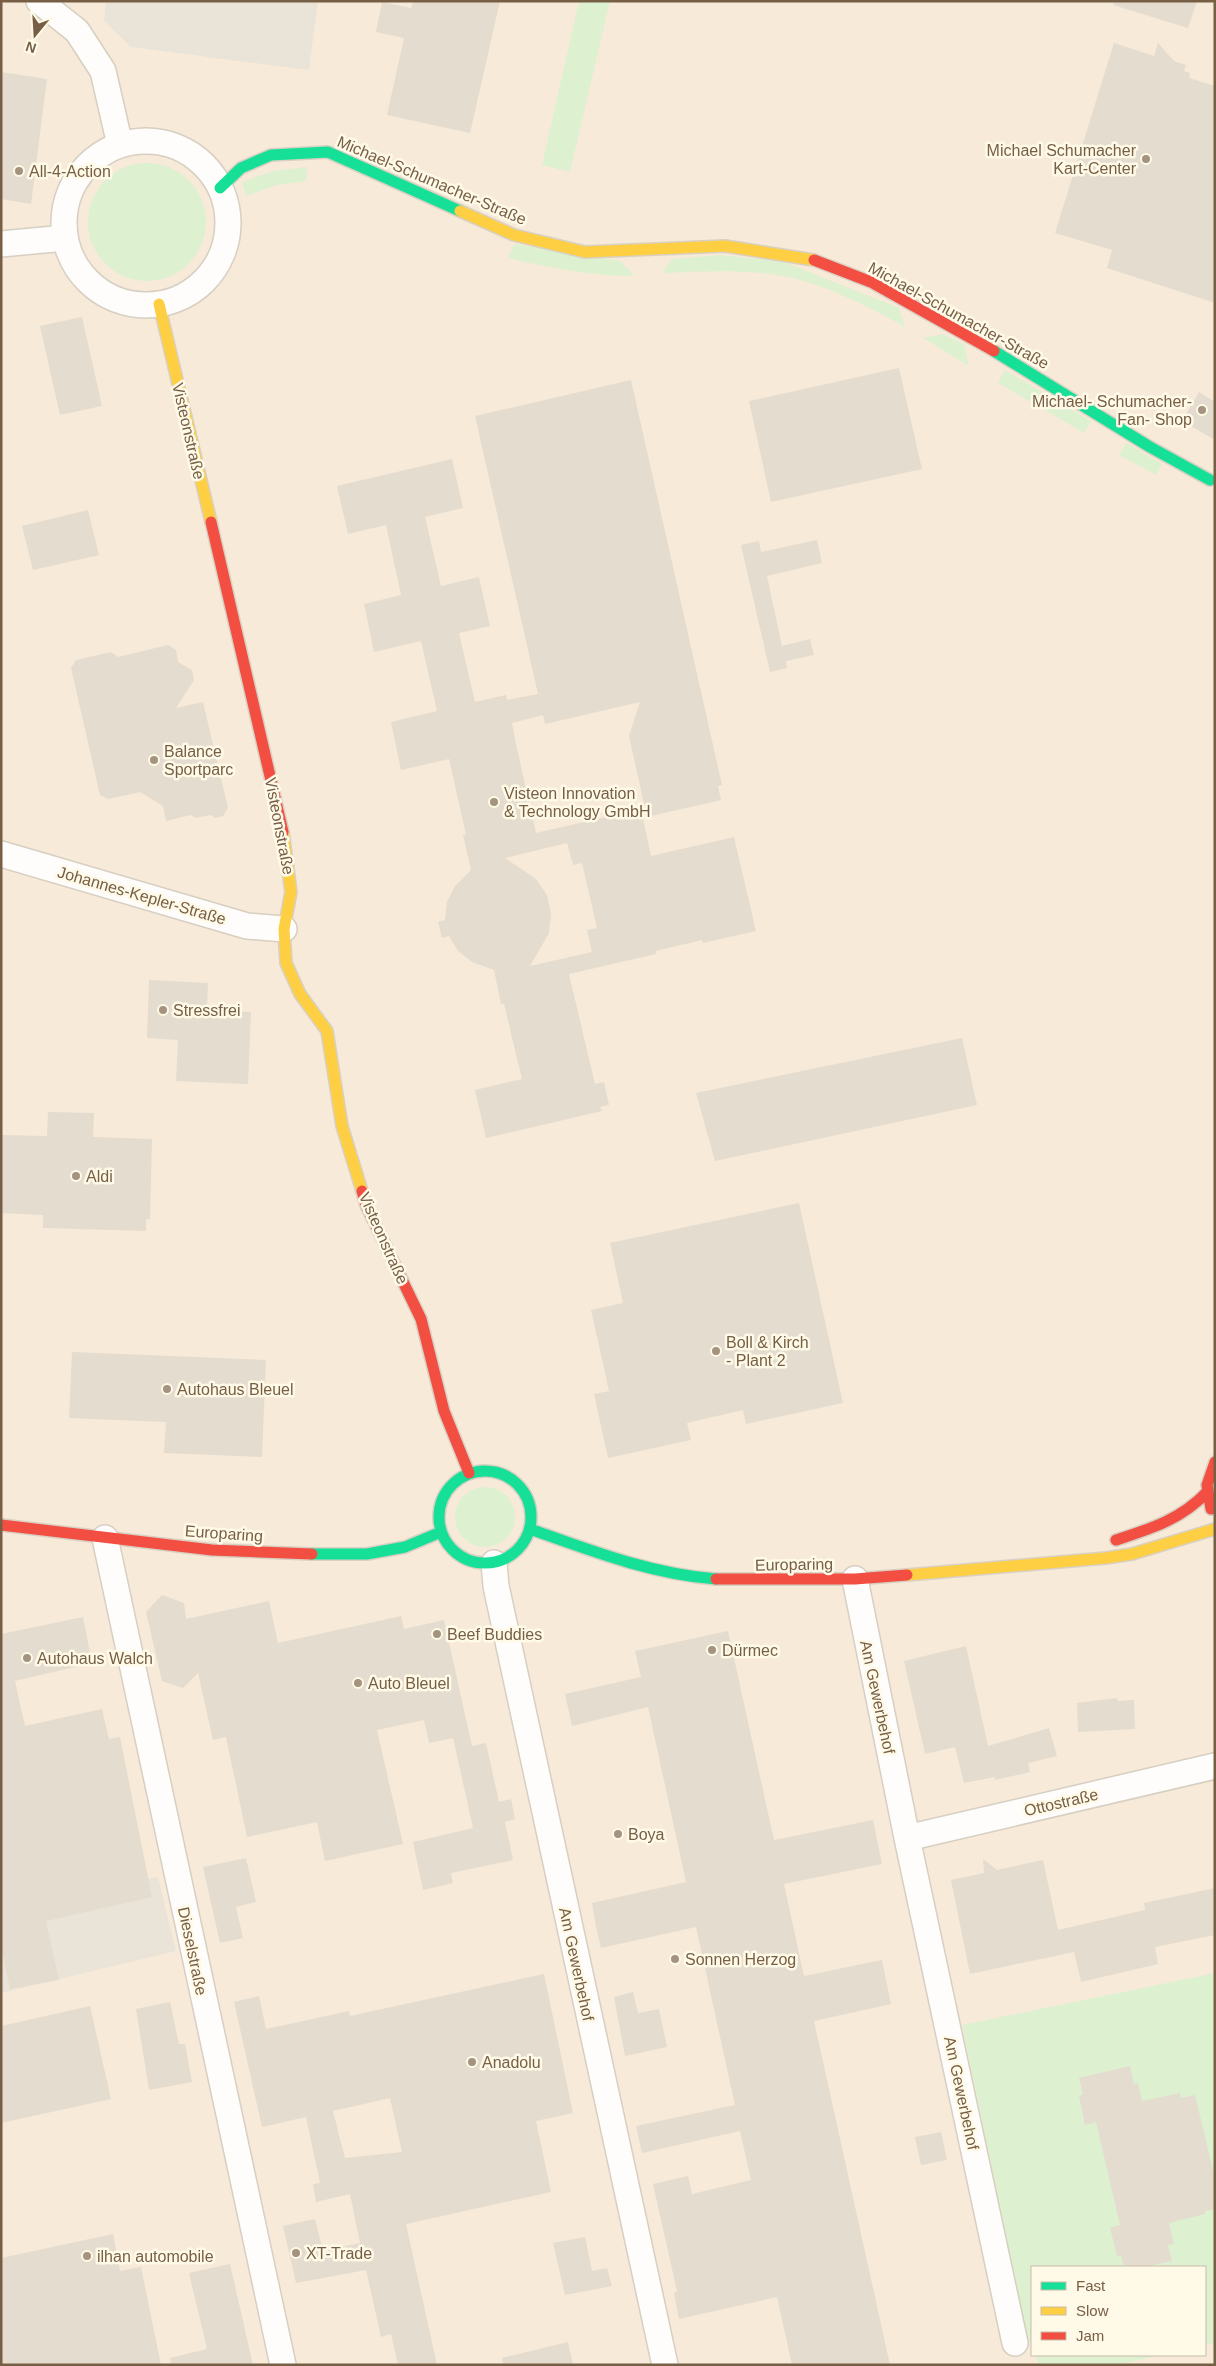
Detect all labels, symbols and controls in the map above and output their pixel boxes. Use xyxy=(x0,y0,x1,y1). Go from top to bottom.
north arrow xyxy=(10,10,60,60)
text: N xyxy=(24,38,38,57)
street label: Michael-Schumacher-Straße xyxy=(335,133,529,228)
place label: Michael Schumacher Kart-Center xyxy=(987,142,1137,177)
marker: Michael Schumacher Kart-Center xyxy=(1140,153,1152,165)
place label: All-4-Action xyxy=(29,163,111,180)
marker: All-4-Action xyxy=(13,165,25,177)
street label: Michael-Schumacher-Straße xyxy=(866,259,1052,372)
street label: Visteonstraße xyxy=(169,381,208,481)
place label: Michael- Schumacher- Fan- Shop xyxy=(1032,393,1192,428)
marker: Michael- Schumacher- Fan- Shop xyxy=(1196,404,1208,416)
place label: Balance Sportparc xyxy=(164,743,233,778)
marker: Balance Sportparc xyxy=(148,754,160,766)
street label: Visteonstraße xyxy=(262,776,297,876)
place label: Visteon Innovation & Technology GmbH xyxy=(504,785,650,820)
marker: Visteon Innovation & Technology GmbH xyxy=(488,796,500,808)
street label: Johannes-Kepler-Straße xyxy=(56,863,228,928)
place label: Stressfrei xyxy=(173,1002,241,1019)
marker: Stressfrei xyxy=(157,1004,169,1016)
place label: Aldi xyxy=(86,1168,113,1185)
marker: Aldi xyxy=(70,1170,82,1182)
street label: Visteonstraße xyxy=(356,1190,411,1287)
place label: Boll & Kirch - Plant 2 xyxy=(726,1334,809,1369)
marker: Boll & Kirch - Plant 2 xyxy=(710,1345,722,1357)
place label: Autohaus Bleuel xyxy=(177,1381,294,1398)
marker: Autohaus Bleuel xyxy=(161,1383,173,1395)
street label: Europaring xyxy=(184,1522,264,1545)
street label: Europaring xyxy=(755,1555,833,1574)
place label: Beef Buddies xyxy=(447,1626,542,1643)
marker: Beef Buddies xyxy=(431,1628,443,1640)
street label: Am Gewerbehof xyxy=(857,1639,898,1756)
place label: Dürmec xyxy=(722,1642,778,1659)
marker: Dürmec xyxy=(706,1644,718,1656)
place label: Autohaus Walch xyxy=(37,1650,153,1667)
marker: Autohaus Walch xyxy=(21,1652,33,1664)
place label: Auto Bleuel xyxy=(368,1675,450,1692)
marker: Auto Bleuel xyxy=(352,1677,364,1689)
street label: Ottostraße xyxy=(1022,1786,1100,1819)
place label: Boya xyxy=(628,1826,665,1843)
marker: Boya xyxy=(612,1828,624,1840)
street label: Dieselstraße xyxy=(175,1905,210,1997)
street label: Am Gewerbehof xyxy=(556,1906,597,2023)
place label: Sonnen Herzog xyxy=(685,1951,796,1968)
marker: Sonnen Herzog xyxy=(669,1953,681,1965)
street label: Am Gewerbehof xyxy=(941,2035,982,2152)
place label: Anadolu xyxy=(482,2054,541,2071)
marker: Anadolu xyxy=(466,2056,478,2068)
place label: XT-Trade xyxy=(306,2245,372,2262)
marker: XT-Trade xyxy=(290,2247,302,2259)
place label: ilhan automobile xyxy=(97,2248,214,2265)
marker: ilhan automobile xyxy=(81,2250,93,2262)
legend xyxy=(1031,2266,1206,2356)
text: Fast xyxy=(1076,2277,1106,2294)
text: Slow xyxy=(1076,2302,1109,2319)
text: Jam xyxy=(1076,2327,1104,2344)

